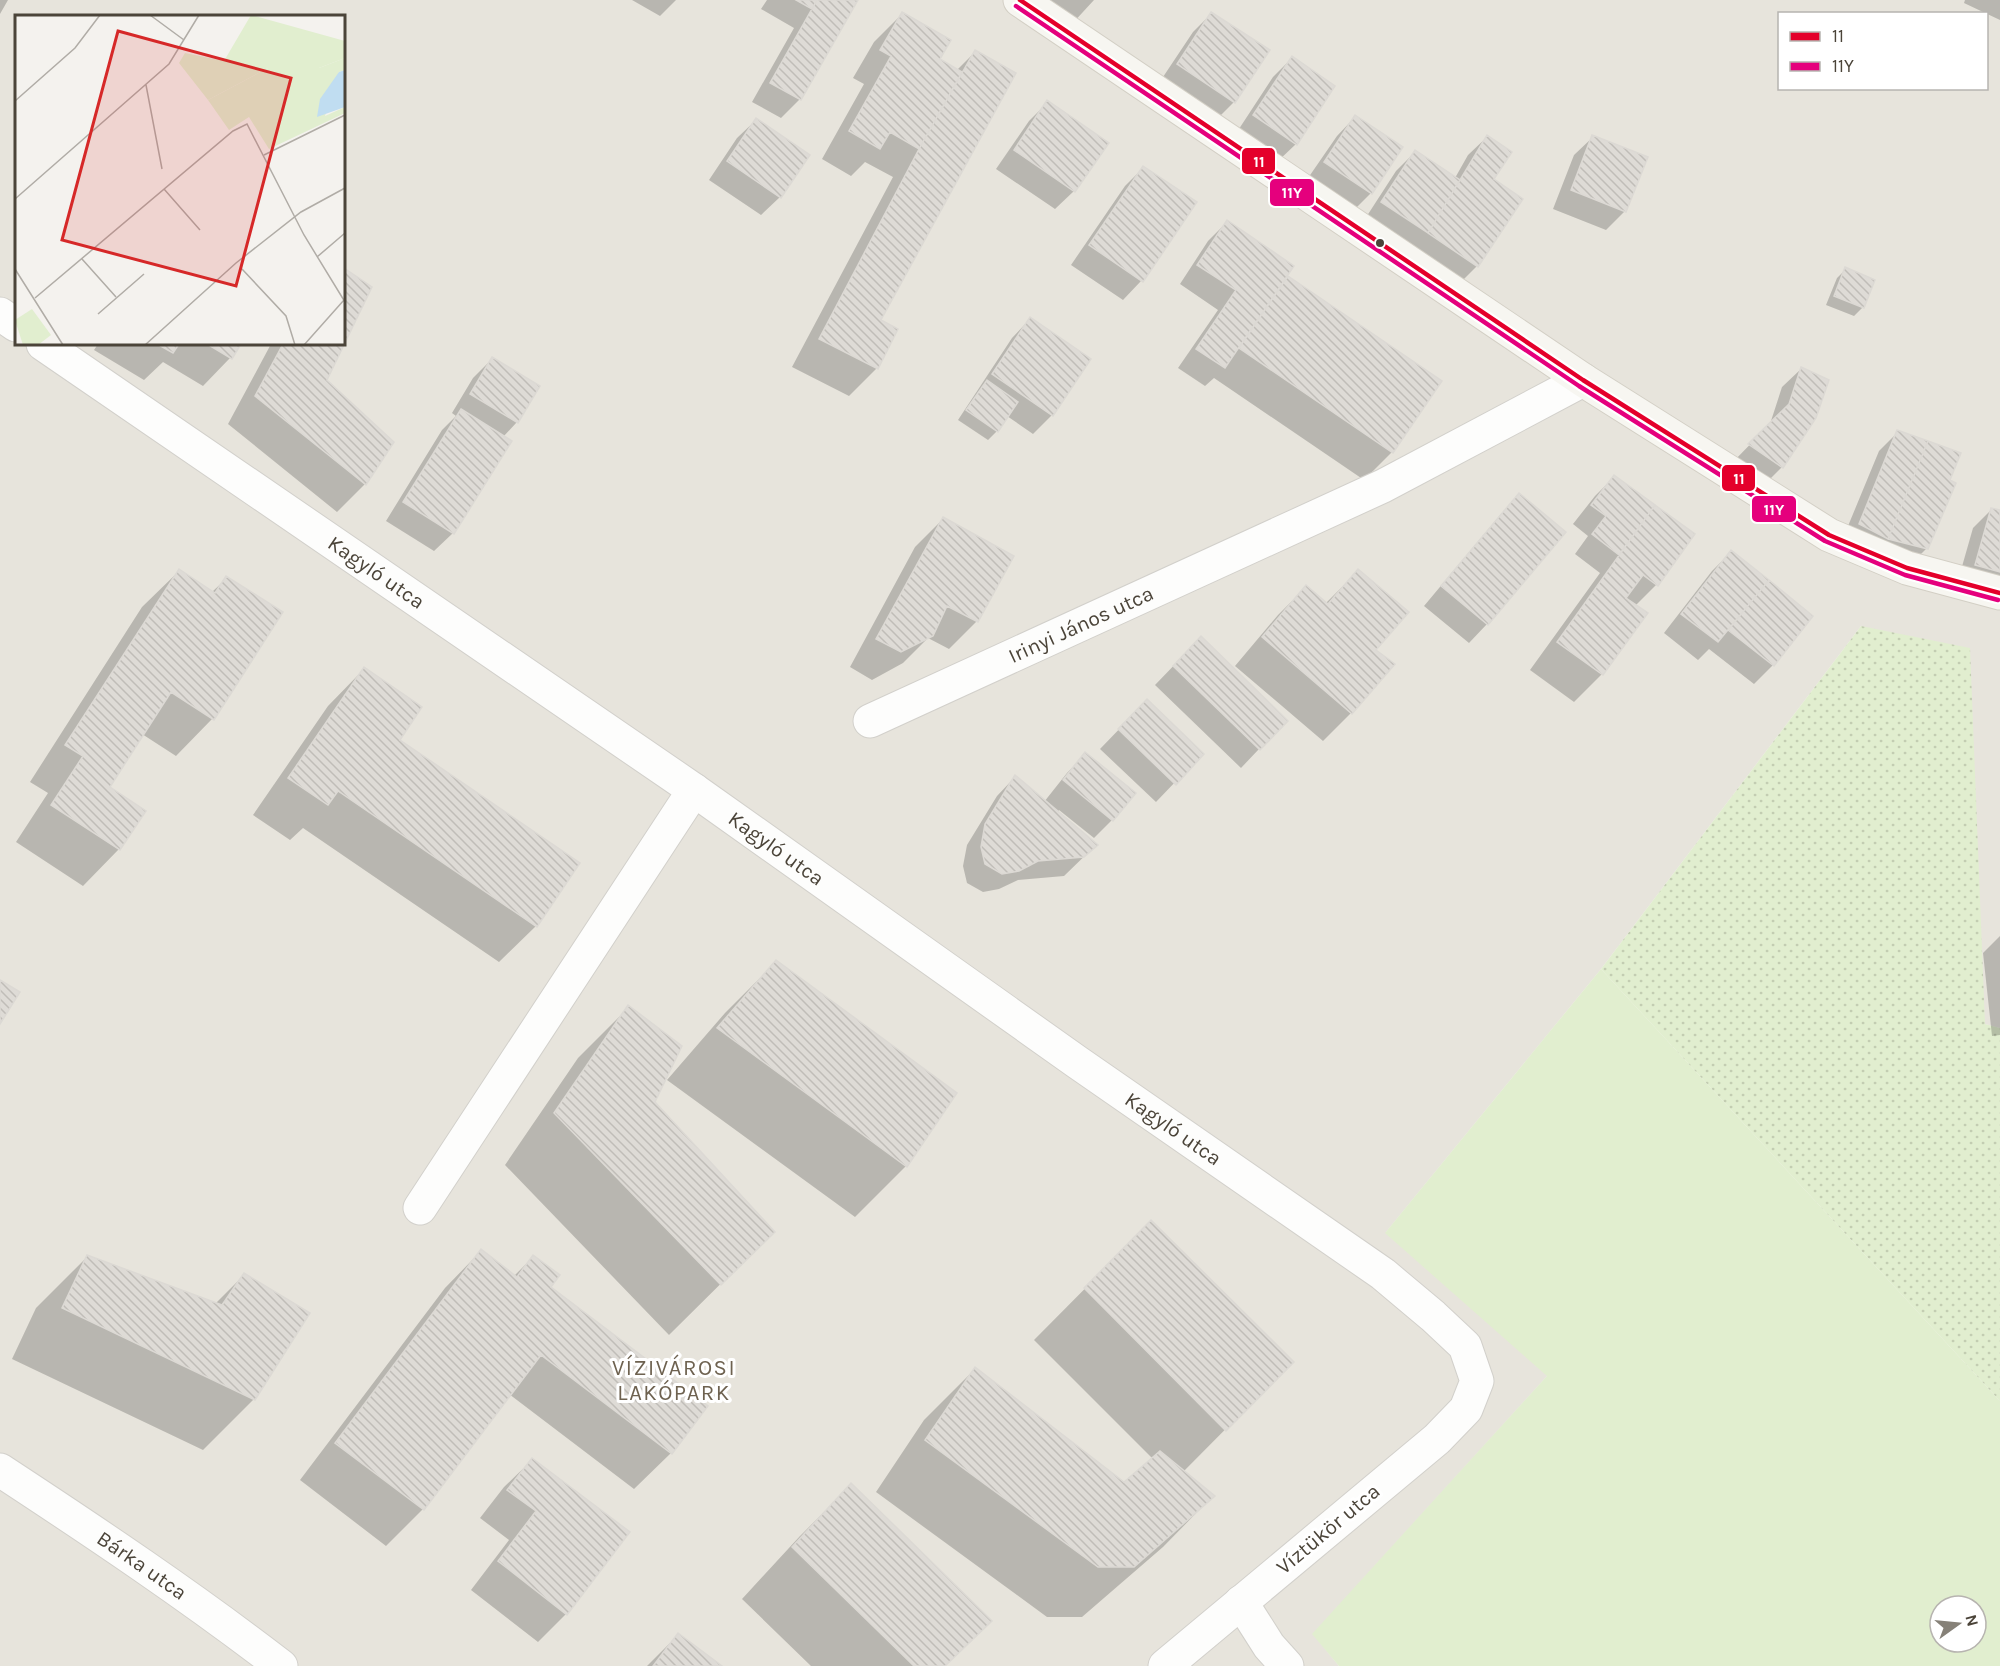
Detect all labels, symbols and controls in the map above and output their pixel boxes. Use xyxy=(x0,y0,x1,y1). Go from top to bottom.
legend xyxy=(1778,12,1988,90)
inset map xyxy=(15,15,345,345)
text: 11 xyxy=(1832,25,1844,47)
text: 11Y xyxy=(1832,55,1854,77)
line badge: 11 xyxy=(1241,147,1276,175)
text: 11 xyxy=(1253,152,1265,171)
line badge: 11Y xyxy=(1269,178,1315,207)
text: 11Y xyxy=(1282,183,1303,202)
unlabelled marker xyxy=(1374,237,1386,249)
line badge: 11 xyxy=(1721,464,1756,492)
text: 11 xyxy=(1733,469,1745,488)
line badge: 11Y xyxy=(1751,495,1797,523)
text: 11Y xyxy=(1764,500,1785,519)
street label: Kagyló utca xyxy=(323,531,429,614)
street label: Irinyi János utca xyxy=(1005,581,1157,668)
street label: Kagyló utca xyxy=(724,806,829,891)
street label: Kagyló utca xyxy=(1121,1087,1226,1170)
district label: VÍZIVÁROSI LAKÓPARK xyxy=(612,1354,736,1406)
street label: Víztükör utca xyxy=(1271,1479,1385,1579)
street label: Bárka utca xyxy=(93,1526,191,1605)
north arrow xyxy=(1928,1594,1988,1654)
text: N xyxy=(1961,1612,1983,1628)

